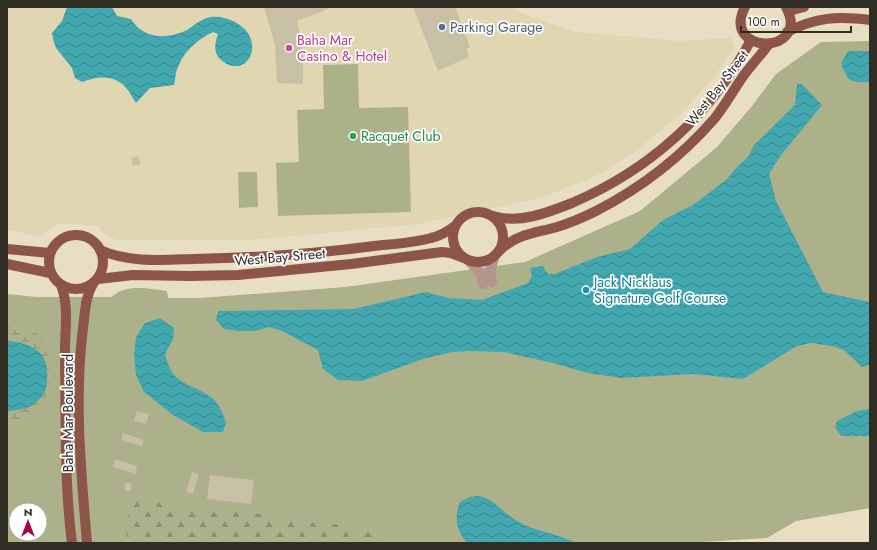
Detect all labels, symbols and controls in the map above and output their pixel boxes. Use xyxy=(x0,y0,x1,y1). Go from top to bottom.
scale bar xyxy=(741,8,851,34)
text: 100 m xyxy=(747,13,780,31)
place label: Parking Garage xyxy=(450,17,542,37)
marker: Parking Garage xyxy=(437,22,447,32)
place label: Baha Mar Casino & Hotel xyxy=(297,30,387,66)
marker: Baha Mar Casino & Hotel xyxy=(284,43,294,53)
street label: West Bay Street xyxy=(681,45,753,130)
place label: Racquet Club xyxy=(361,126,441,146)
marker: Racquet Club xyxy=(348,131,358,141)
street label: West Bay Street xyxy=(234,243,327,271)
place label: Jack Nicklaus Signature Golf Course xyxy=(592,272,726,308)
marker: Jack Nicklaus Signature Golf Course xyxy=(581,285,591,295)
street label: Baha Mar Boulevard xyxy=(58,354,78,472)
north arrow xyxy=(8,502,48,542)
text: N xyxy=(24,504,32,520)

